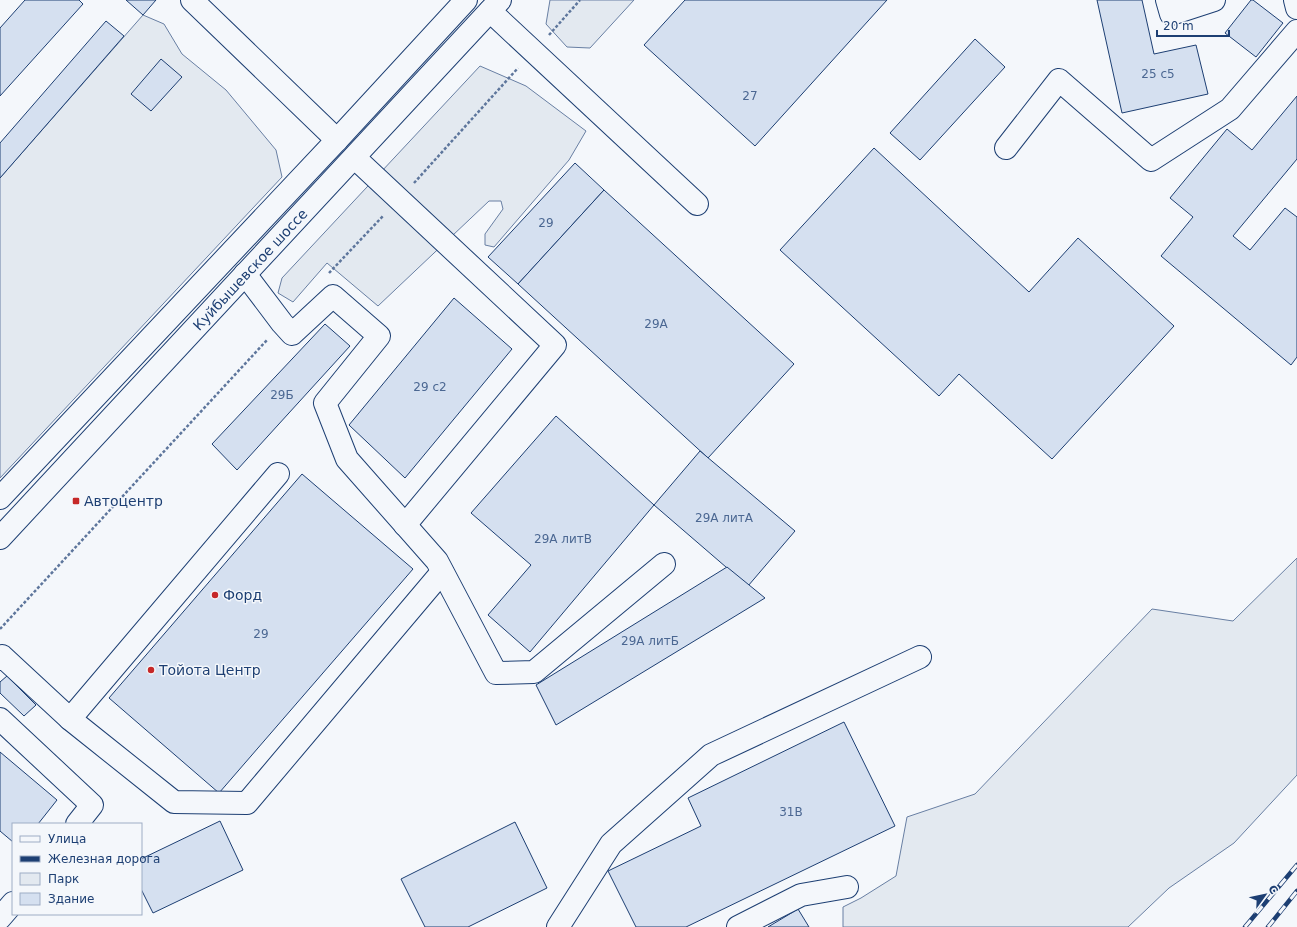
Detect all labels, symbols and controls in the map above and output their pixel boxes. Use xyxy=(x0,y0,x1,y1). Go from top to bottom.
scale bar xyxy=(1157,12,1229,38)
text: 20 m xyxy=(1163,19,1194,33)
house number: 25 с5 xyxy=(1141,67,1175,81)
house number: 27 xyxy=(742,89,758,103)
street label: Куйбышевское шоссе xyxy=(190,205,311,334)
house number: 29 xyxy=(538,216,554,230)
house number: 29А xyxy=(644,317,669,331)
house number: 29 с2 xyxy=(413,380,447,394)
house number: 29Б xyxy=(270,388,294,402)
place label: Автоцентр xyxy=(84,493,163,509)
marker: Автоцентр xyxy=(71,496,81,506)
house number: 29А литА xyxy=(695,511,754,525)
house number: 29А литВ xyxy=(534,532,592,546)
place label: Форд xyxy=(223,587,262,603)
marker: Форд xyxy=(210,590,220,600)
house number: 29 xyxy=(253,627,269,641)
house number: 29А литБ xyxy=(621,634,679,648)
place label: Тойота Центр xyxy=(158,662,261,678)
marker: Тойота Центр xyxy=(146,665,156,675)
house number: 31В xyxy=(779,805,803,819)
legend xyxy=(12,823,142,915)
text: Улица xyxy=(48,832,86,846)
text: Железная дорога xyxy=(48,852,160,866)
text: Парк xyxy=(48,872,79,886)
north arrow xyxy=(1245,875,1285,915)
text: С xyxy=(1265,883,1281,897)
text: Здание xyxy=(48,892,94,906)

